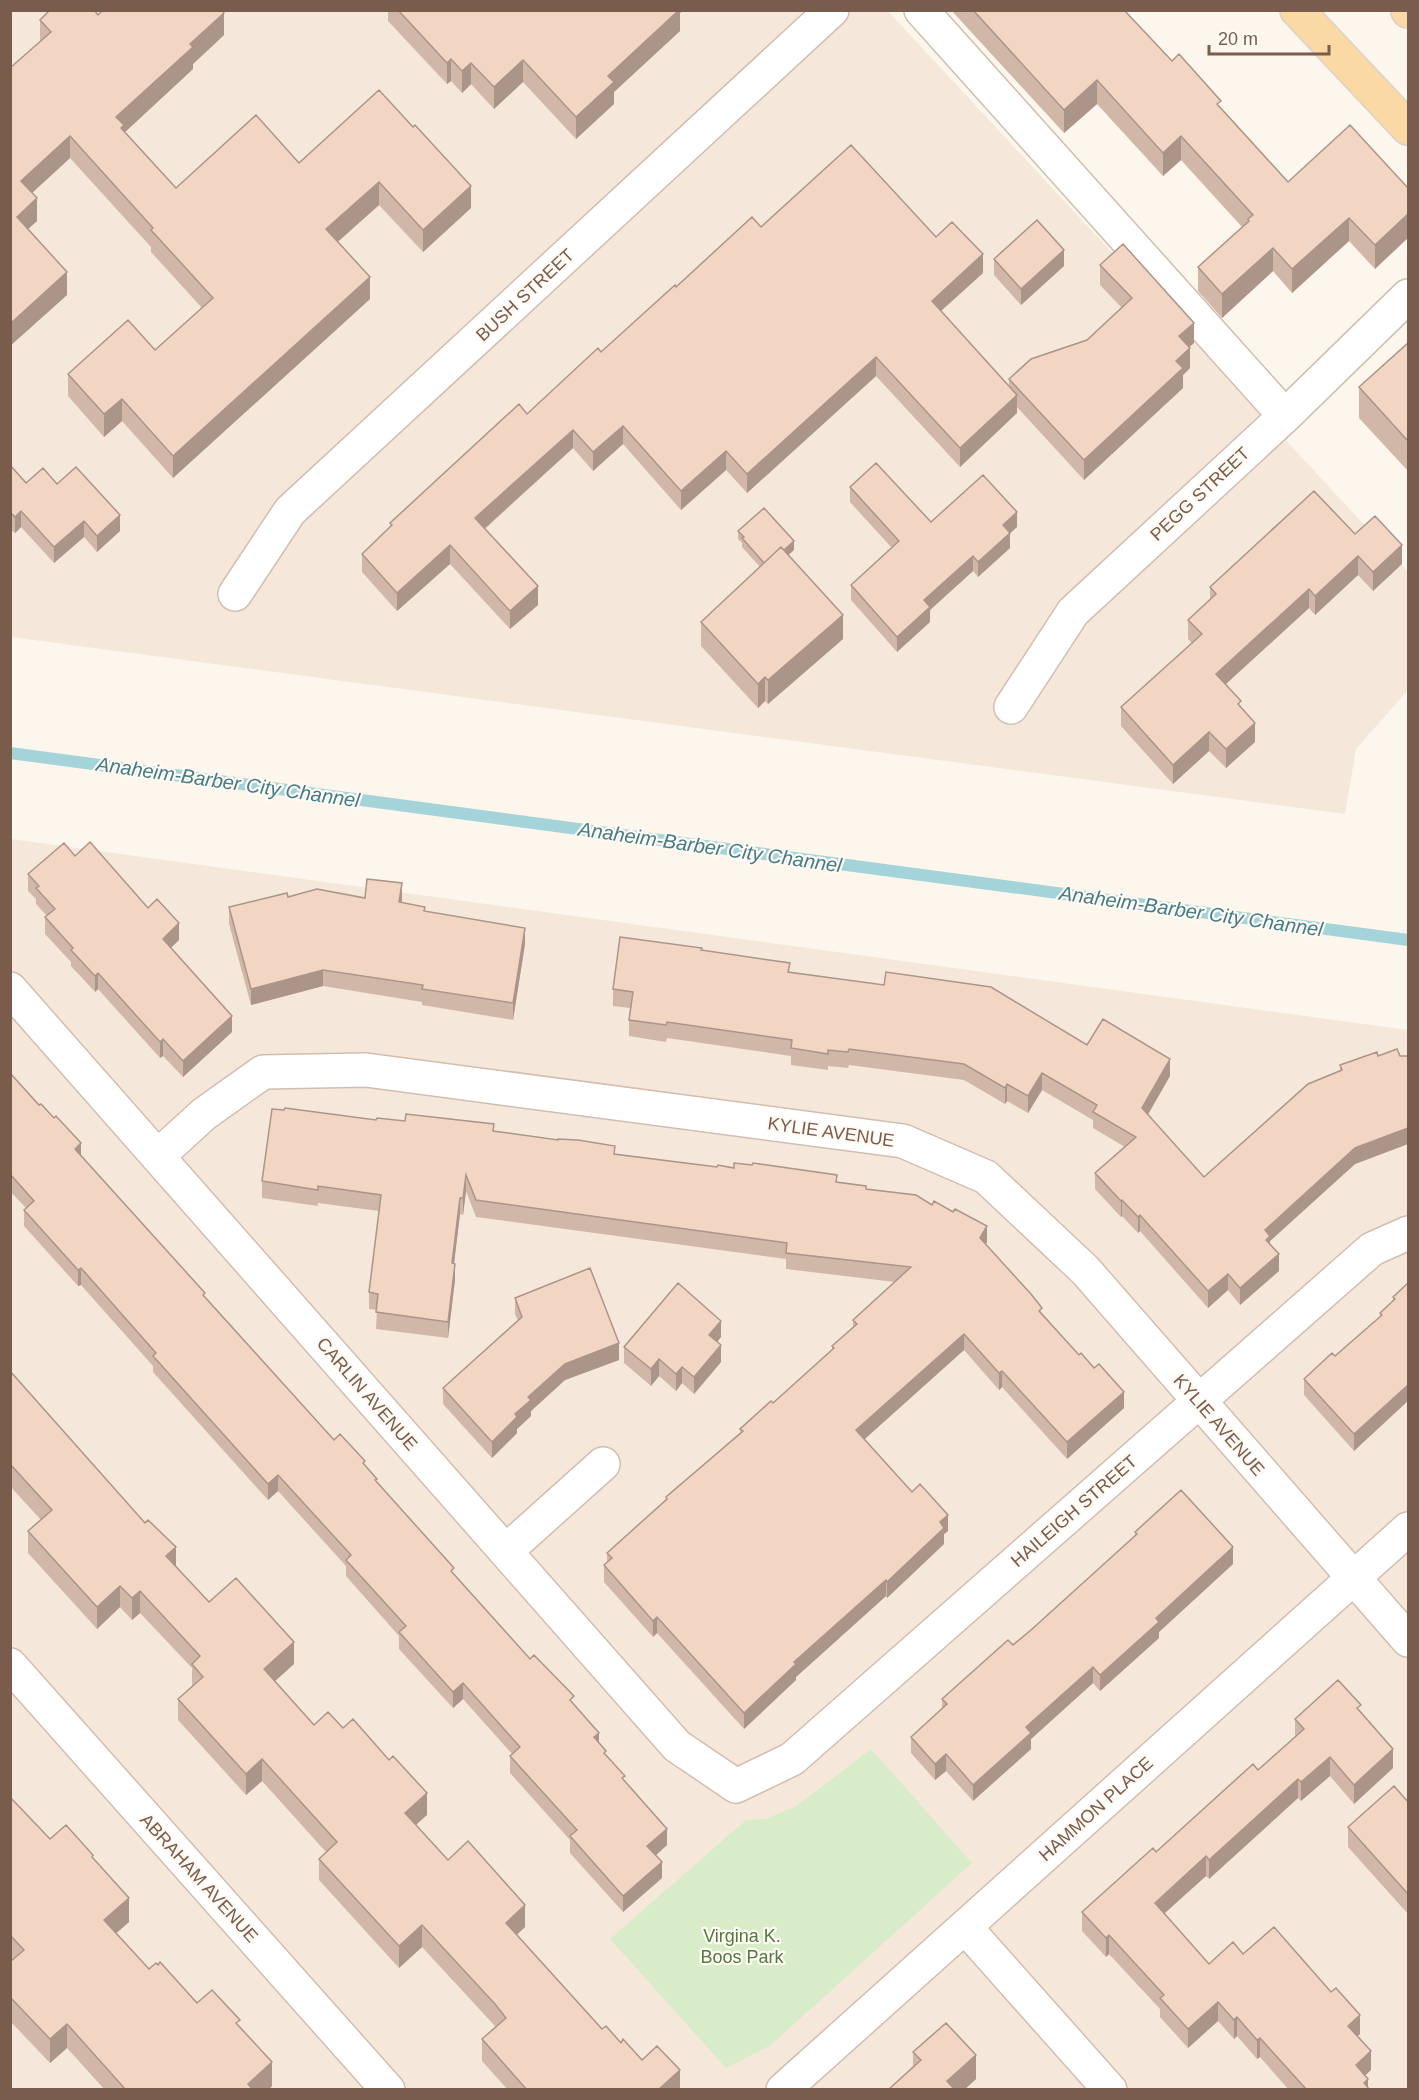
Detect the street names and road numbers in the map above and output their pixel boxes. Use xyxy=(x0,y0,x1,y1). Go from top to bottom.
street label: BUSH STREET xyxy=(472,245,578,345)
street label: PEGG STREET xyxy=(1146,443,1254,545)
street label: KYLIE AVENUE xyxy=(766,1113,896,1151)
street label: CARLIN AVENUE xyxy=(313,1334,421,1454)
street label: KYLIE AVENUE xyxy=(1170,1370,1268,1480)
street label: HAILEIGH STREET xyxy=(1007,1451,1141,1571)
street label: HAMMON PLACE xyxy=(1035,1753,1157,1865)
street label: ABRAHAM AVENUE xyxy=(136,1810,262,1946)

